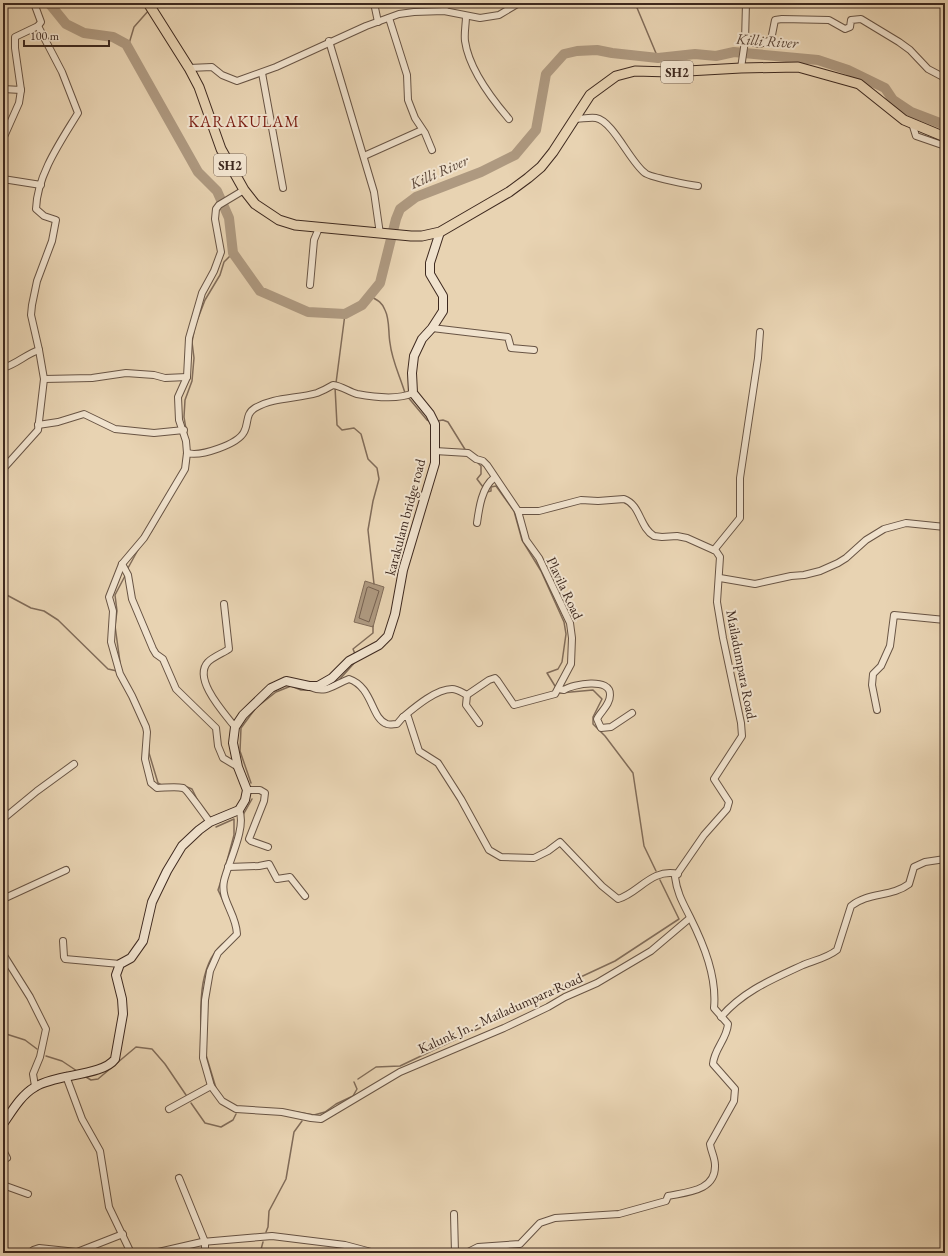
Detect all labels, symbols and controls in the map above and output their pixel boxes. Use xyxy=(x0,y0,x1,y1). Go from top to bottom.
scale bar xyxy=(24,22,109,48)
text: 100 m xyxy=(30,28,60,44)
water label: Killi River xyxy=(734,29,800,52)
road number: SH2 xyxy=(661,61,693,83)
district label: KARAKULAM xyxy=(188,111,300,132)
water label: Killi River xyxy=(406,150,472,193)
road number: SH2 xyxy=(214,154,246,176)
street label: karakulam bridge road xyxy=(381,456,429,577)
street label: Plavila Road xyxy=(543,554,588,623)
street label: Mailadumpara Road. xyxy=(722,608,762,724)
street label: Kalunk Jn. - Mailadumpara Road xyxy=(415,968,586,1057)

